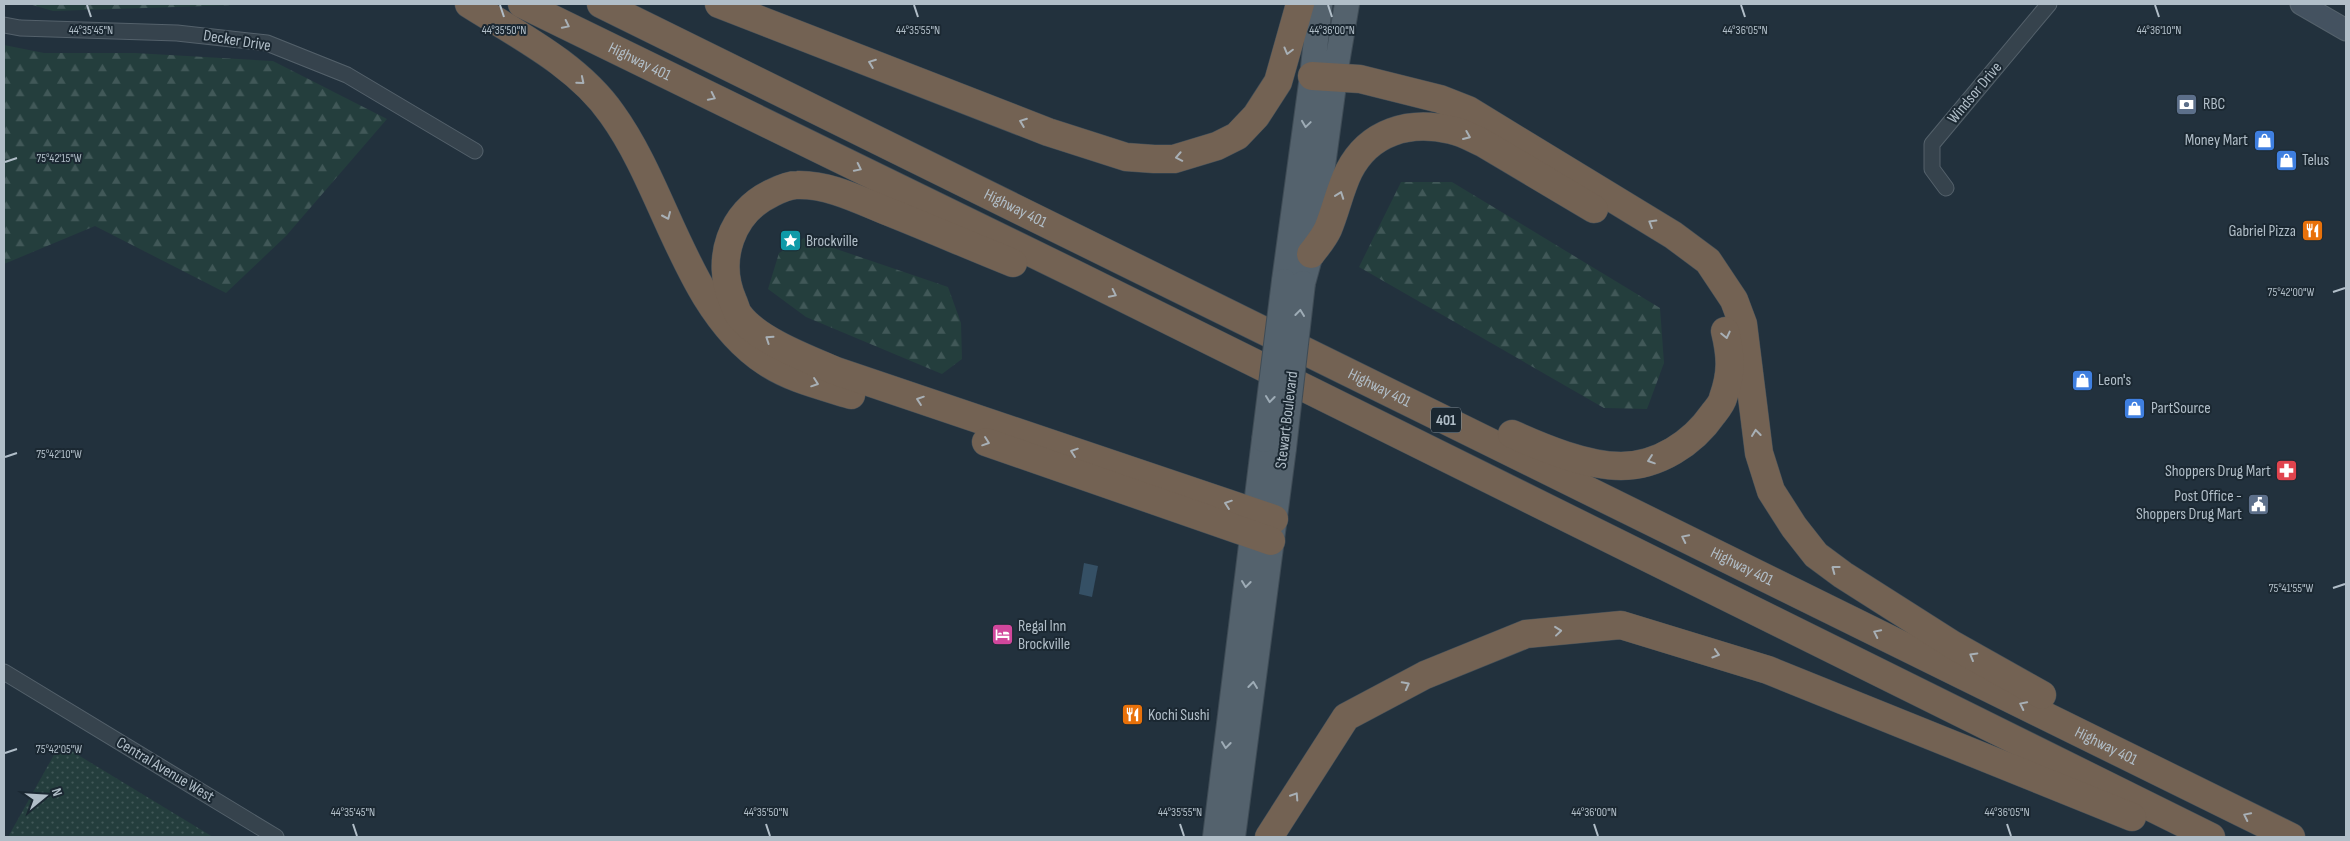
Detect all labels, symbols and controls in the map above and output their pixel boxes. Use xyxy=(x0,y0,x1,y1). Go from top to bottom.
one-way arrow xyxy=(561,19,570,29)
text: 44°35'45"N xyxy=(69,23,113,38)
text: 44°35'50"N xyxy=(482,23,526,38)
text: 44°35'55"N xyxy=(896,23,940,38)
text: 44°36'00"N xyxy=(1309,23,1355,38)
text: 44°36'05"N xyxy=(1722,23,1768,38)
text: 44°36'10"N xyxy=(2137,23,2181,38)
street label: Decker Drive xyxy=(202,26,272,56)
street label: Highway 401 xyxy=(605,38,675,85)
one-way arrow xyxy=(1283,46,1293,54)
street label: Windsor Drive xyxy=(1944,58,2006,128)
one-way arrow xyxy=(868,59,876,69)
one-way arrow xyxy=(575,75,584,84)
one-way arrow xyxy=(706,91,715,101)
bank icon: RBC xyxy=(2175,92,2199,116)
place label: RBC xyxy=(2203,95,2226,114)
one-way arrow xyxy=(1019,118,1028,128)
one-way arrow xyxy=(1301,120,1312,128)
shop icon: Money Mart xyxy=(2252,128,2276,152)
one-way arrow xyxy=(1462,130,1470,140)
place label: Money Mart xyxy=(2185,131,2248,150)
shop icon: Telus xyxy=(2274,148,2298,172)
text: 75°42'15"W xyxy=(36,151,82,166)
place label: Telus xyxy=(2302,151,2330,170)
one-way arrow xyxy=(1175,152,1184,162)
one-way arrow xyxy=(852,162,861,172)
street label: Highway 401 xyxy=(981,185,1050,232)
one-way arrow xyxy=(1334,192,1344,200)
one-way arrow xyxy=(662,212,672,220)
one-way arrow xyxy=(1649,219,1658,229)
restaurant icon: Gabriel Pizza xyxy=(2300,219,2324,243)
place label: Gabriel Pizza xyxy=(2228,222,2296,241)
place icon: Brockville xyxy=(778,229,802,253)
place label: Brockville xyxy=(806,232,858,251)
text: 75°42'00"W xyxy=(2268,285,2315,300)
one-way arrow xyxy=(1108,288,1117,298)
one-way arrow xyxy=(1294,308,1305,316)
one-way arrow xyxy=(1720,331,1731,340)
one-way arrow xyxy=(765,336,775,345)
street label: Highway 401 xyxy=(1345,364,1414,411)
shop icon: Leon's xyxy=(2070,368,2094,392)
street label: Stewart Boulevard xyxy=(1272,370,1302,470)
place label: Leon's xyxy=(2098,371,2132,390)
one-way arrow xyxy=(811,377,819,387)
one-way arrow xyxy=(916,395,924,405)
one-way arrow xyxy=(1265,395,1275,404)
shop icon: PartSource xyxy=(2123,396,2147,420)
place label: PartSource xyxy=(2151,399,2211,418)
road number: 401 xyxy=(1431,408,1461,432)
one-way arrow xyxy=(1751,429,1762,437)
one-way arrow xyxy=(981,436,989,446)
text: 75°42'10"W xyxy=(36,447,82,462)
one-way arrow xyxy=(1070,447,1078,457)
one-way arrow xyxy=(1647,454,1655,464)
pharmacy icon: Shoppers Drug Mart xyxy=(2275,459,2299,483)
place label: Shoppers Drug Mart xyxy=(2165,462,2271,481)
place label: Post Office - Shoppers Drug Mart xyxy=(2136,487,2242,524)
public building icon: Post Office - Shoppers Drug Mart xyxy=(2246,493,2270,517)
one-way arrow xyxy=(1224,499,1232,509)
one-way arrow xyxy=(1681,534,1690,544)
street label: Highway 401 xyxy=(1708,543,1777,590)
one-way arrow xyxy=(1832,567,1841,575)
one-way arrow xyxy=(1241,580,1252,588)
text: 75°41'55"W xyxy=(2269,581,2314,596)
place label: Regal Inn Brockville xyxy=(1018,617,1070,654)
hotel icon: Regal Inn Brockville xyxy=(990,623,1014,647)
one-way arrow xyxy=(1555,626,1563,637)
one-way arrow xyxy=(1874,629,1883,639)
one-way arrow xyxy=(1712,648,1720,658)
one-way arrow xyxy=(1969,653,1978,663)
one-way arrow xyxy=(1247,680,1258,688)
one-way arrow xyxy=(1401,681,1410,691)
one-way arrow xyxy=(2019,701,2028,711)
restaurant icon: Kochi Sushi xyxy=(1120,703,1144,727)
place label: Kochi Sushi xyxy=(1148,706,1209,725)
street label: Highway 401 xyxy=(2072,722,2141,769)
street label: Central Avenue West xyxy=(113,733,217,807)
text: 75°42'05"W xyxy=(36,742,82,757)
one-way arrow xyxy=(1221,742,1232,750)
north arrow xyxy=(20,771,70,821)
text: N xyxy=(48,786,66,798)
one-way arrow xyxy=(1288,792,1298,801)
text: 44°35'45"N xyxy=(331,805,375,820)
text: 44°35'50"N xyxy=(744,805,788,820)
text: 44°35'55"N xyxy=(1158,805,1202,820)
text: 44°36'00"N xyxy=(1571,805,1617,820)
text: 44°36'05"N xyxy=(1984,805,2030,820)
one-way arrow xyxy=(2243,812,2252,822)

